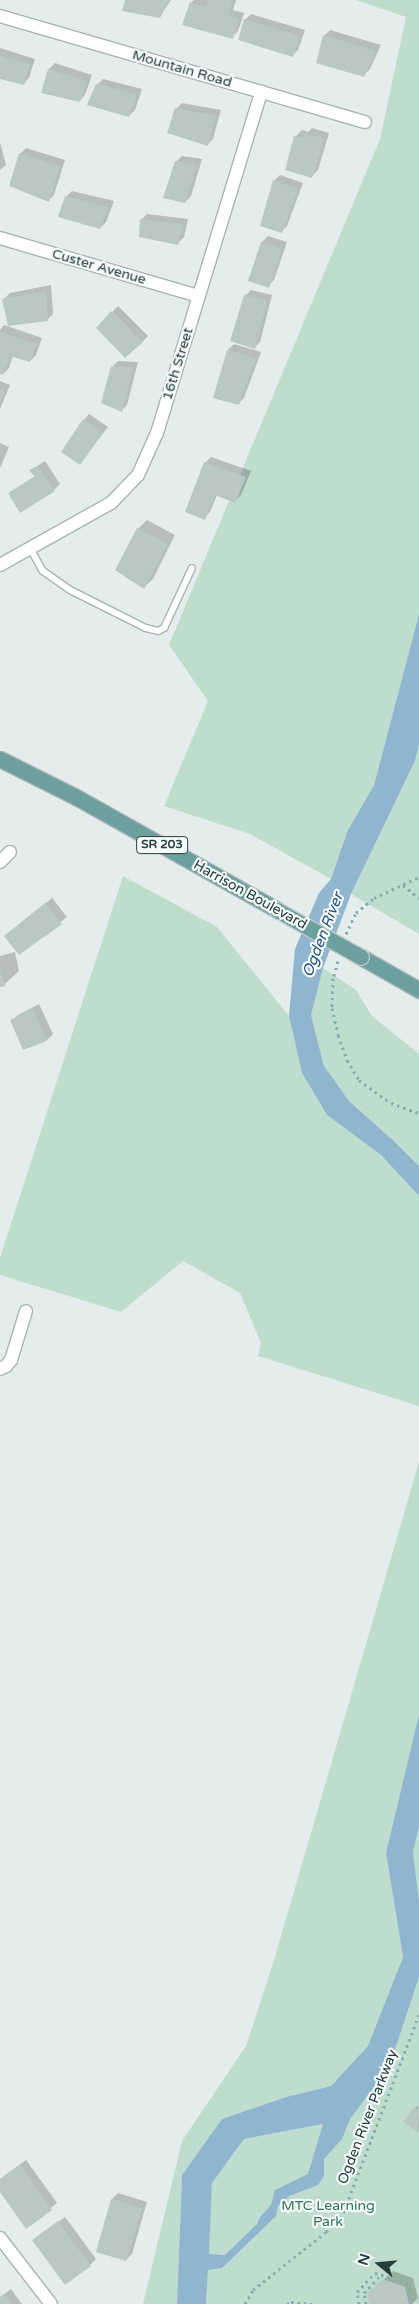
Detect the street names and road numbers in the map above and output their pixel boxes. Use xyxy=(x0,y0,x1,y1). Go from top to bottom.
street label: Mountain Road xyxy=(130,47,234,91)
street label: Custer Avenue xyxy=(50,246,148,288)
street label: 16th Street xyxy=(159,326,197,402)
road number: SR 203 xyxy=(136,836,188,854)
street label: Harrison Boulevard xyxy=(190,857,310,933)
street label: Ogden River Parkway xyxy=(335,2047,401,2187)

